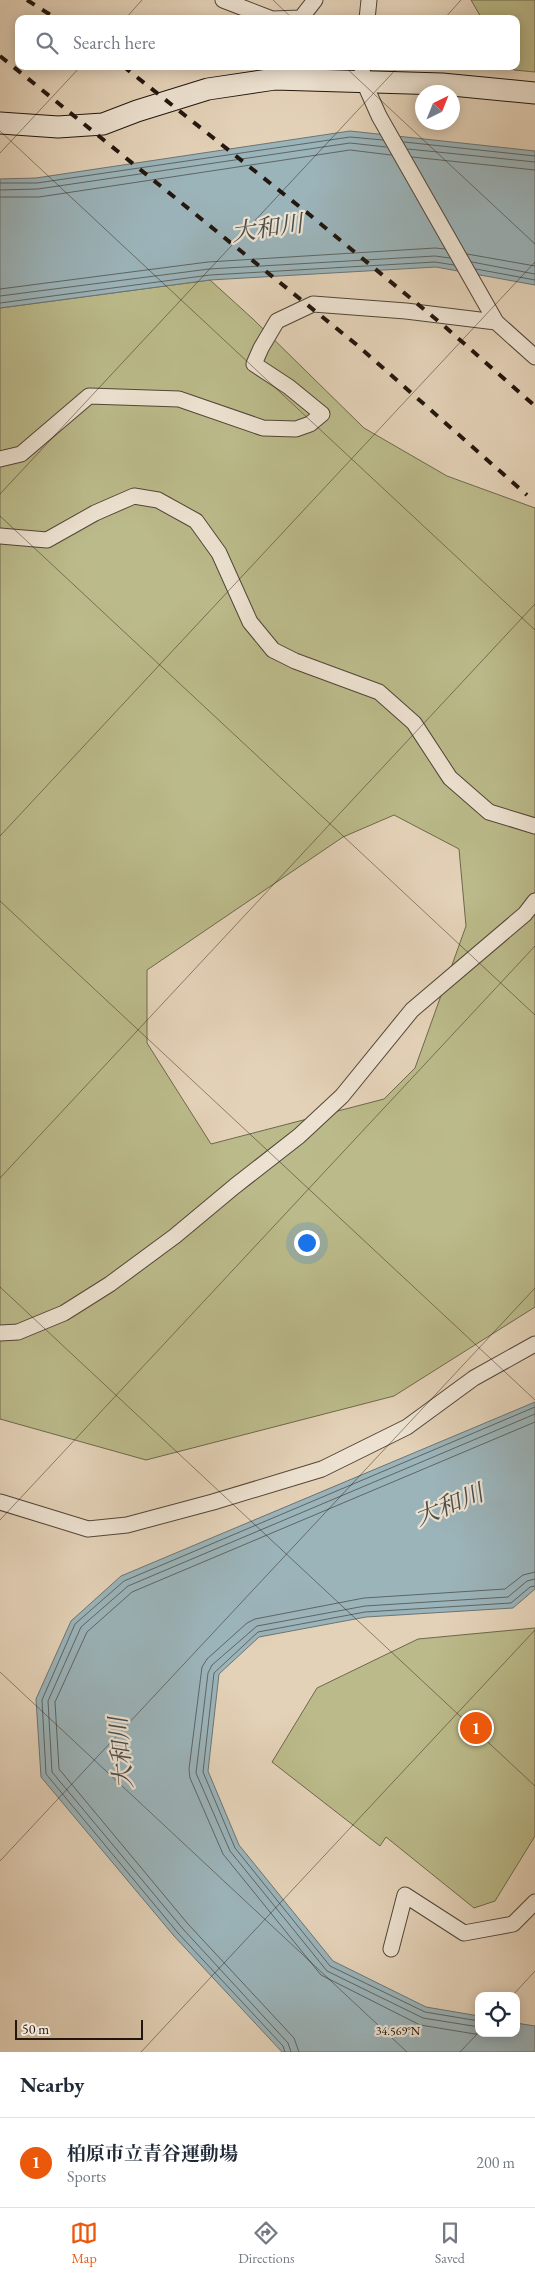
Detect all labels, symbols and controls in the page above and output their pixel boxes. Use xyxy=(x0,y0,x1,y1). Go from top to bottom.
search box xyxy=(15,15,520,70)
icon: search xyxy=(33,29,61,57)
text: Search here xyxy=(73,30,155,55)
north arrow xyxy=(415,85,460,130)
water label: 大和川 xyxy=(229,207,308,248)
your location xyxy=(294,1230,320,1256)
water label: 大和川 xyxy=(410,1476,491,1532)
pin: 1 xyxy=(460,1709,492,1747)
water label: 大和川 xyxy=(102,1713,139,1790)
map controls xyxy=(475,1992,520,2037)
button: locate xyxy=(475,1992,520,2037)
scale bar xyxy=(15,2017,142,2040)
text: 50 m xyxy=(22,2020,49,2038)
text: 34.569°N xyxy=(376,2023,421,2039)
text: Nearby xyxy=(20,2071,84,2098)
text: 柏原市立青谷運動場 xyxy=(67,2141,238,2166)
text: 1 xyxy=(32,2152,40,2173)
text: 200 m xyxy=(476,2152,515,2173)
text: Sports xyxy=(67,2166,106,2187)
tab: Map xyxy=(70,2219,98,2267)
tab: Directions xyxy=(238,2219,295,2267)
tab: Saved xyxy=(435,2219,465,2267)

